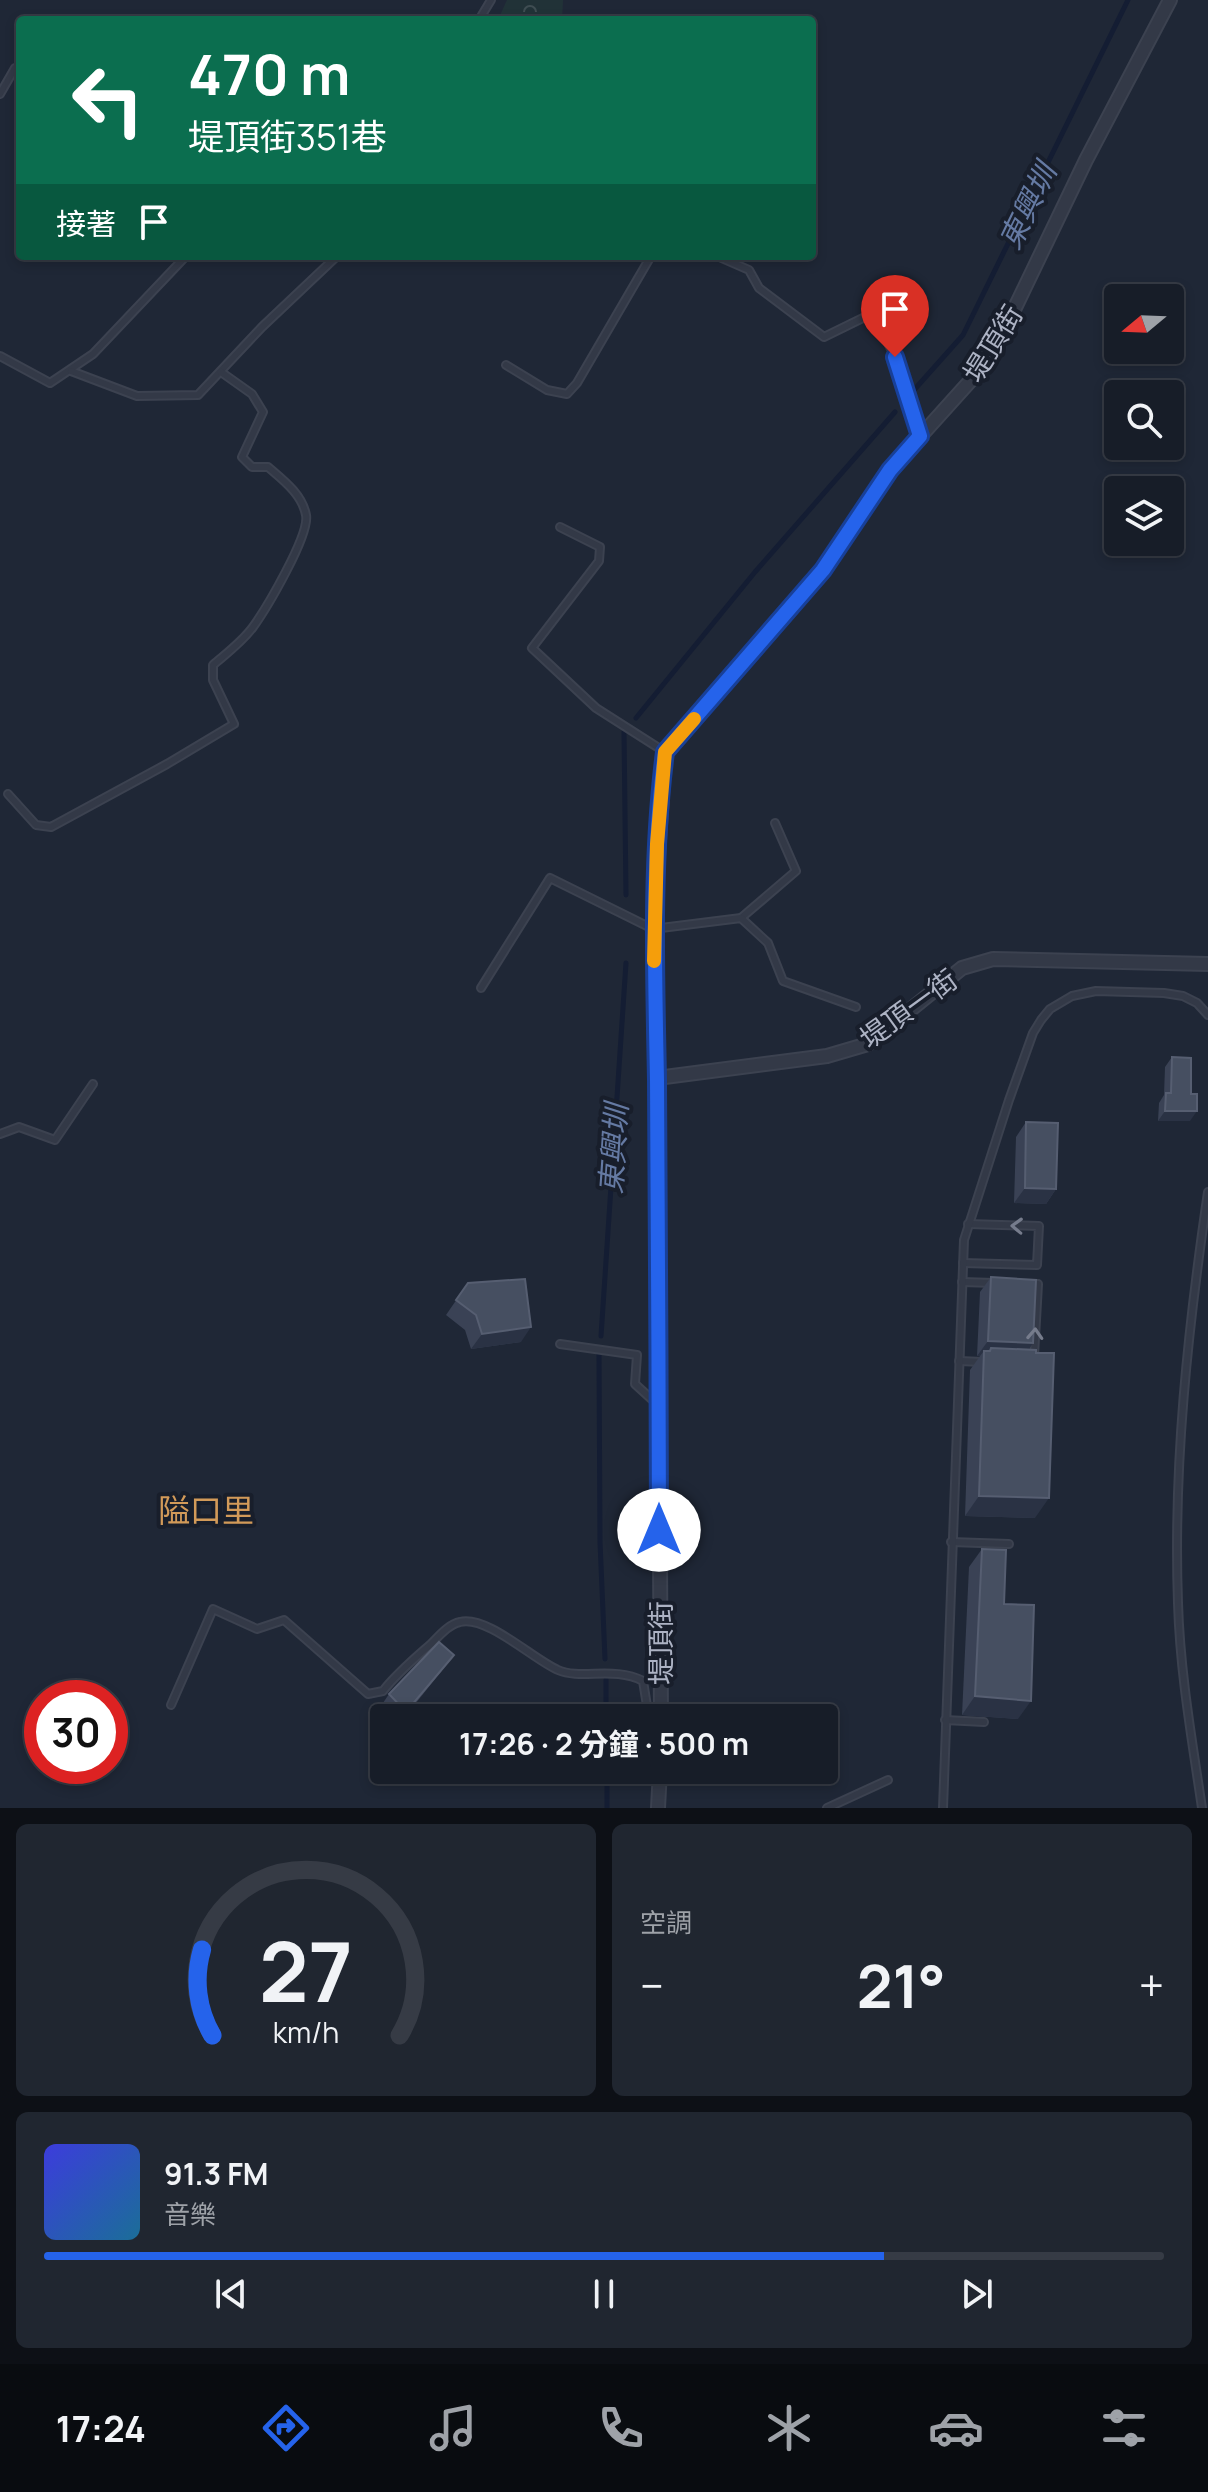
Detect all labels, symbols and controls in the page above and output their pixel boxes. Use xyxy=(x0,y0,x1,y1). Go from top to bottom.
text: 470 m xyxy=(188,35,350,112)
icon: left xyxy=(56,48,160,152)
text: 堤頂街351巷 xyxy=(188,112,387,161)
water label: 東興圳 xyxy=(989,153,1067,255)
icon: arrive xyxy=(132,200,176,244)
text: 接著 xyxy=(56,203,116,244)
pin xyxy=(861,275,929,357)
north arrow xyxy=(1104,284,1184,364)
map controls xyxy=(1104,284,1184,556)
icon: arrive xyxy=(873,287,917,331)
street label: 堤頂街 xyxy=(954,297,1030,389)
button: search xyxy=(1104,380,1184,460)
button: layers xyxy=(1104,476,1184,556)
street label: 堤頂一街 xyxy=(852,960,964,1056)
water label: 東興圳 xyxy=(589,1099,637,1195)
one-way arrow xyxy=(1010,1217,1023,1234)
one-way arrow xyxy=(1027,1327,1044,1340)
district label: 隘口里 xyxy=(158,1488,254,1532)
position arrow xyxy=(617,1488,701,1572)
street label: 堤頂街 xyxy=(641,1601,679,1685)
speed limit sign: 30 xyxy=(24,1680,128,1784)
text: 17:26 · 2 分鐘 · 500 m xyxy=(459,1723,749,1764)
text: 空調 xyxy=(640,1904,692,1940)
text: 27 xyxy=(259,1913,353,2027)
text: 21° xyxy=(857,1944,946,2026)
text: − xyxy=(640,1955,664,2015)
text: + xyxy=(1139,1955,1164,2015)
text: km/h xyxy=(273,2013,339,2052)
text: 91.3 FM xyxy=(164,2153,269,2194)
text: 音樂 xyxy=(164,2196,216,2232)
icon: previous xyxy=(209,2272,253,2316)
icon: pause xyxy=(582,2272,626,2316)
icon: next xyxy=(955,2272,999,2316)
icon: directions xyxy=(258,2400,314,2456)
icon: music xyxy=(425,2400,481,2456)
icon: phone xyxy=(593,2400,649,2456)
icon: climate xyxy=(761,2400,817,2456)
icon: car xyxy=(928,2400,984,2456)
icon: filters xyxy=(1096,2400,1152,2456)
text: 17:24 xyxy=(56,2404,146,2453)

